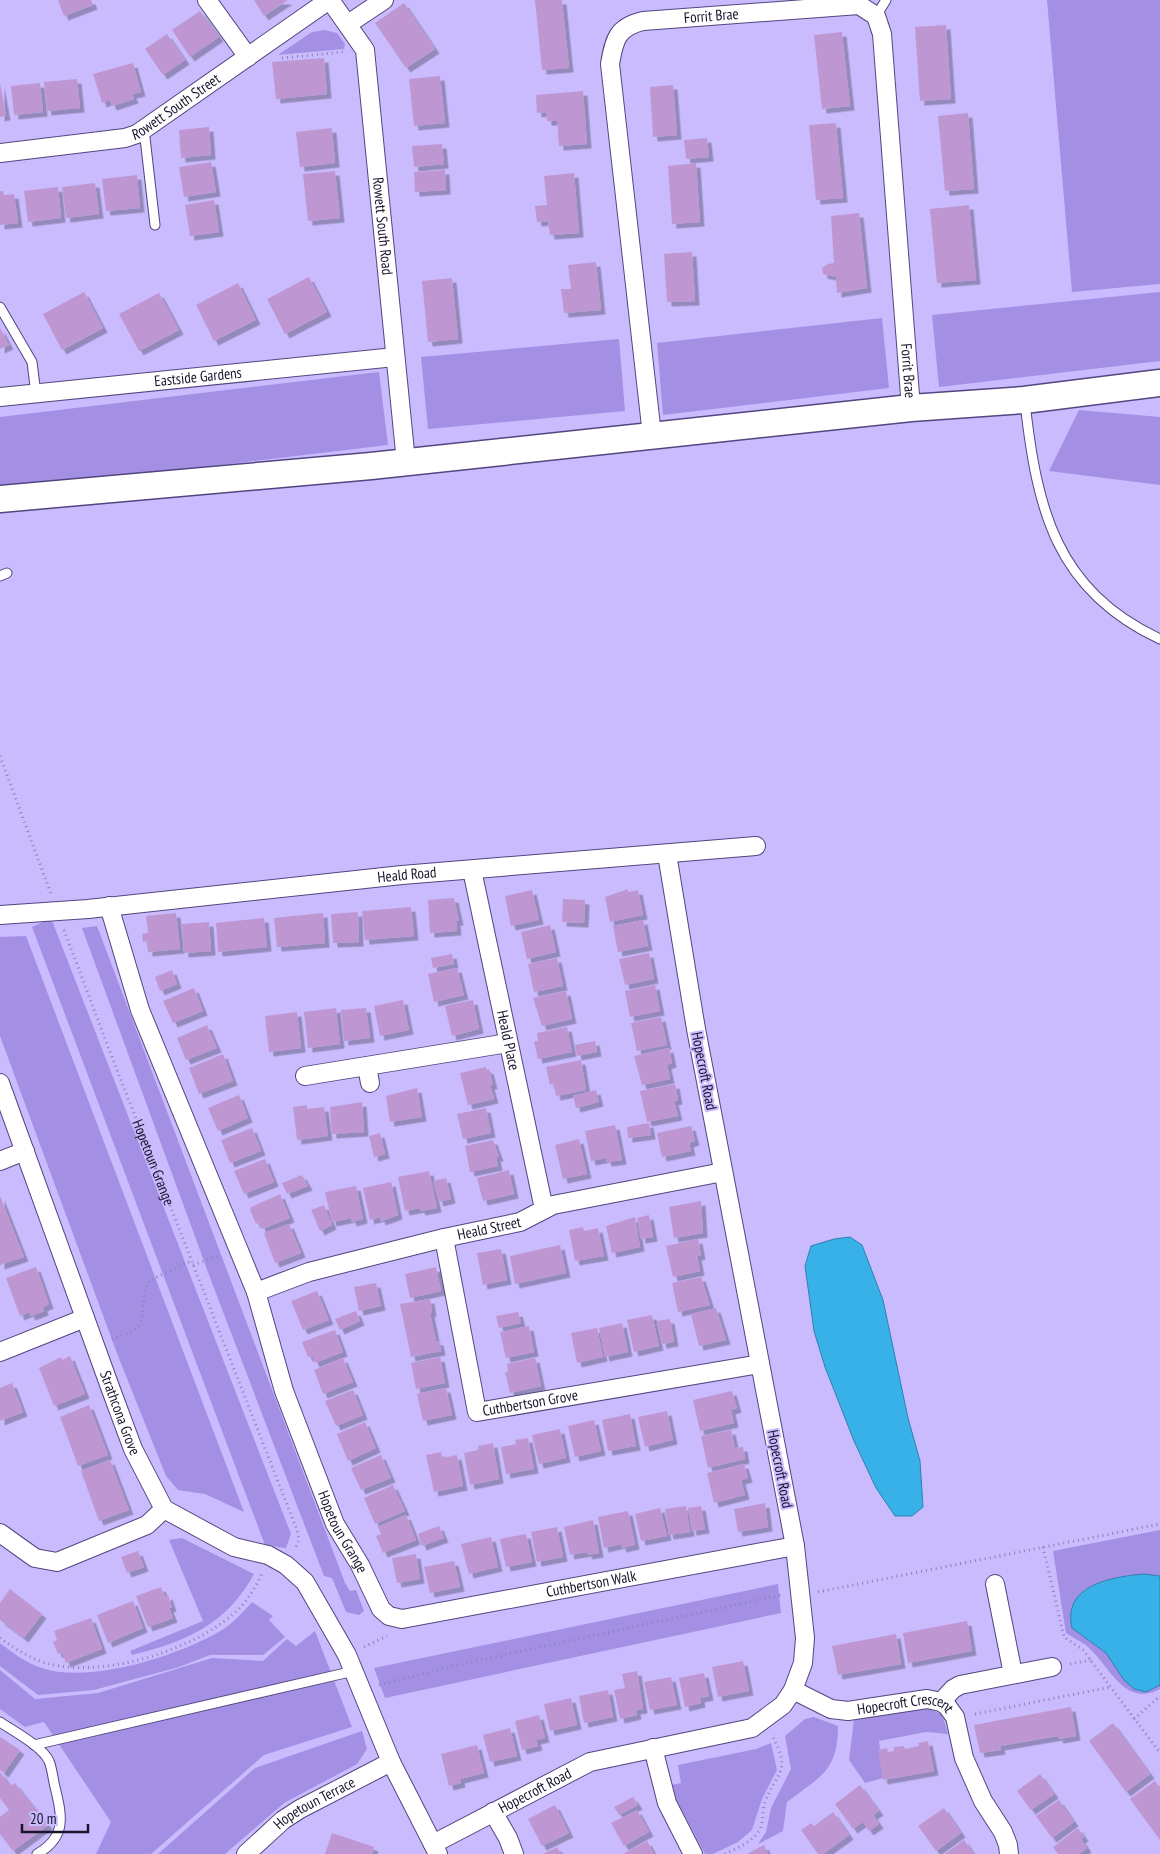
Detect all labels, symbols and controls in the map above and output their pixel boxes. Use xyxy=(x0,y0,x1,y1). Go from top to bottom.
street label: Forrit Brae xyxy=(683,4,739,27)
street label: Rowett South Street xyxy=(130,69,224,144)
street label: Rowett South Road xyxy=(369,176,397,276)
street label: Forrit Brae xyxy=(897,342,920,399)
street label: Eastside Gardens xyxy=(153,363,243,390)
street label: Heald Road xyxy=(376,862,437,887)
street label: Heald Place xyxy=(493,1008,524,1072)
street label: Hopecroft Road xyxy=(688,1030,721,1112)
street label: Hopetoun Grange xyxy=(128,1117,179,1208)
street label: Heald Street xyxy=(455,1212,523,1244)
street label: Strathcona Grove xyxy=(96,1368,145,1458)
street label: Cuthbertson Grove xyxy=(481,1385,579,1420)
street label: Hopecroft Road xyxy=(764,1428,797,1510)
street label: Hopetoun Grange xyxy=(314,1488,372,1576)
street label: Cuthbertson Walk xyxy=(545,1566,638,1601)
street label: Hopecroft Crescent xyxy=(856,1689,959,1718)
street label: Hopecroft Road xyxy=(495,1763,574,1817)
street label: Hopetoun Terrace xyxy=(269,1772,358,1833)
scale bar xyxy=(22,1802,89,1834)
text: 20 m xyxy=(30,1809,56,1828)

